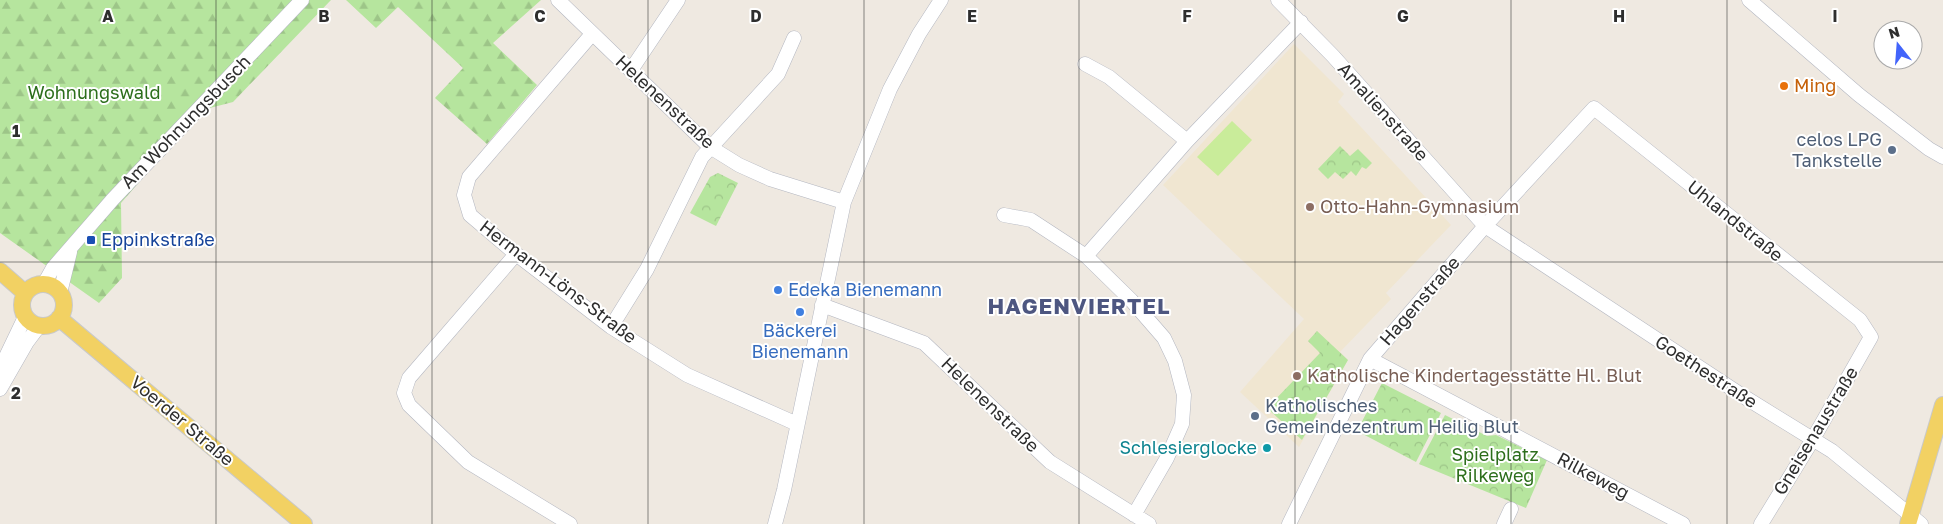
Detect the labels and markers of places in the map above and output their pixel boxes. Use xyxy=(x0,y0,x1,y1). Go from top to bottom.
place label: Ming xyxy=(1794,74,1836,96)
marker: Ming xyxy=(1778,80,1790,92)
place label: celos LPG Tankstelle xyxy=(1792,128,1882,171)
marker: celos LPG Tankstelle xyxy=(1886,144,1898,156)
place label: Otto-Hahn-Gymnasium xyxy=(1320,195,1519,217)
marker: Otto-Hahn-Gymnasium xyxy=(1304,201,1316,213)
place label: Eppinkstraße xyxy=(101,228,215,250)
marker: Eppinkstraße xyxy=(85,234,97,246)
place label: Edeka Bienemann xyxy=(788,278,942,300)
marker: Edeka Bienemann xyxy=(772,284,784,296)
marker: Bäckerei Bienemann xyxy=(794,306,806,318)
place label: Bäckerei Bienemann xyxy=(751,319,849,362)
place label: Katholische Kindertagesstätte Hl. Blut xyxy=(1307,364,1642,386)
marker: Katholische Kindertagesstätte Hl. Blut xyxy=(1291,370,1303,382)
place label: Katholisches Gemeindezentrum Heilig Blut xyxy=(1265,394,1519,437)
marker: Katholisches Gemeindezentrum Heilig Blut xyxy=(1249,410,1261,422)
place label: Schlesierglocke xyxy=(1119,436,1257,458)
marker: Schlesierglocke xyxy=(1261,442,1273,454)

